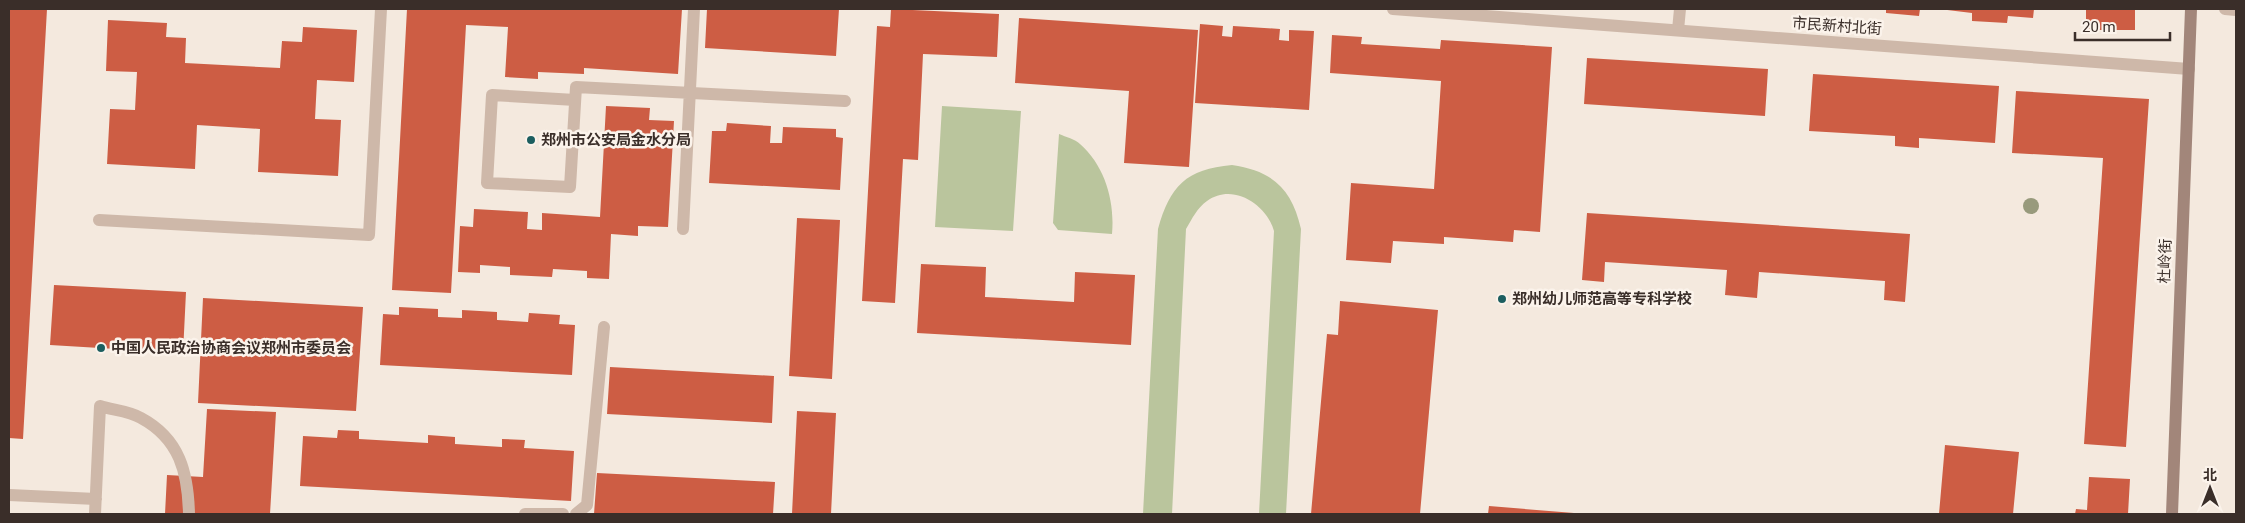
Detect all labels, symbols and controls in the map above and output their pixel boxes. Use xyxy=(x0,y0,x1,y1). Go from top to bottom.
scale bar xyxy=(2075,10,2170,42)
street label: 市民新村北街 xyxy=(1791,14,1883,38)
text: 20 m xyxy=(2082,18,2116,36)
place label: 郑州市公安局金水分局 xyxy=(541,131,691,149)
marker: 郑州市公安局金水分局 xyxy=(525,134,537,146)
street label: 杜岭街 xyxy=(2155,238,2175,284)
place label: 郑州幼儿师范高等专科学校 xyxy=(1512,290,1692,308)
marker: 郑州幼儿师范高等专科学校 xyxy=(1496,293,1508,305)
place label: 中国人民政治协商会议郑州市委员会 xyxy=(111,339,351,357)
marker: 中国人民政治协商会议郑州市委员会 xyxy=(95,342,107,354)
north arrow xyxy=(2185,463,2235,513)
text: 北 xyxy=(2203,467,2217,483)

